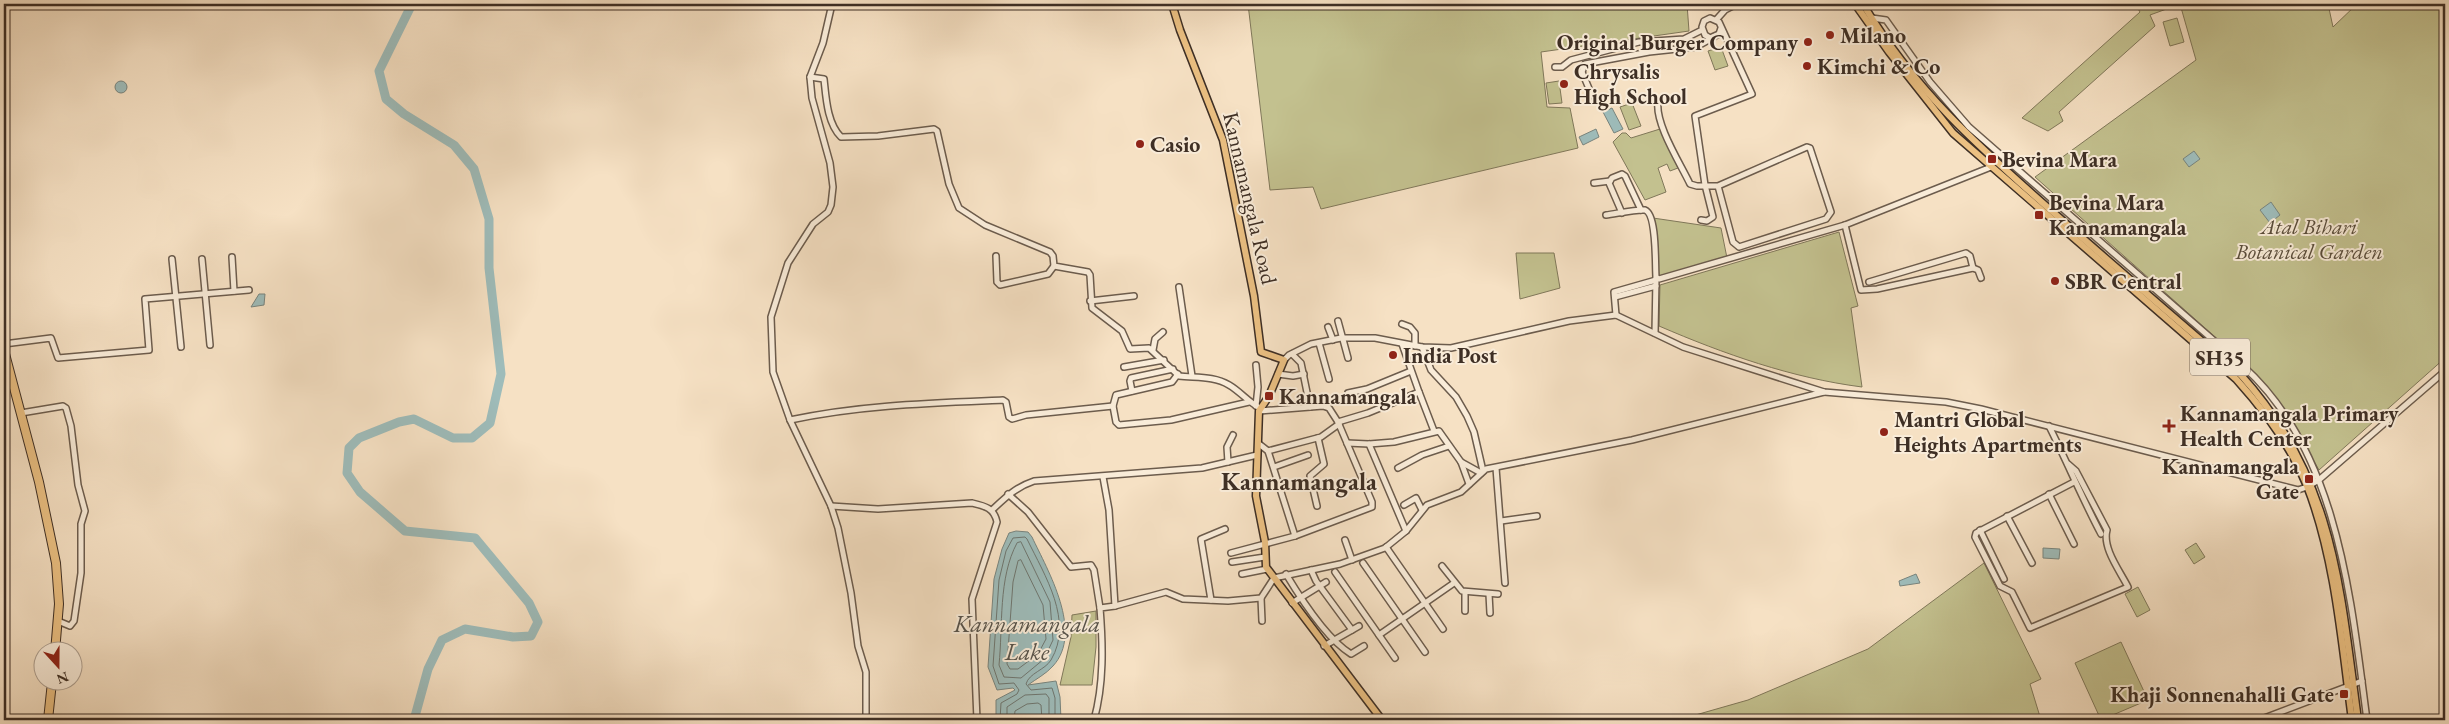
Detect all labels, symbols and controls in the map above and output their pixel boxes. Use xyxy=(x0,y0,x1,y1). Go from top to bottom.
place label: Milano xyxy=(1840,21,1906,50)
place label: Original Burger Company xyxy=(1557,28,1798,57)
marker: Milano xyxy=(1824,29,1836,41)
marker: Original Burger Company xyxy=(1802,36,1814,48)
place label: Kimchi & Co xyxy=(1817,52,1940,81)
place label: Chrysalis High School xyxy=(1574,57,1687,111)
marker: Kimchi & Co xyxy=(1801,60,1813,72)
marker: Chrysalis High School xyxy=(1558,78,1570,90)
street label: Kannamangala Road xyxy=(1216,109,1284,288)
place label: Casio xyxy=(1150,130,1200,159)
marker: Casio xyxy=(1134,138,1146,150)
place label: Bevina Mara xyxy=(2002,145,2118,174)
marker: Bevina Mara xyxy=(1986,153,1998,165)
place label: Bevina Mara Kannamangala xyxy=(2049,188,2187,242)
marker: Bevina Mara Kannamangala xyxy=(2033,209,2045,221)
park label: Atal Bihari Botanical Garden xyxy=(2234,212,2383,266)
place label: SBR Central xyxy=(2065,267,2182,296)
marker: SBR Central xyxy=(2049,275,2061,287)
road number: SH35 xyxy=(2190,338,2250,376)
place label: India Post xyxy=(1403,341,1498,370)
marker: India Post xyxy=(1387,349,1399,361)
place label: Kannamangala xyxy=(1279,382,1417,411)
marker: Kannamangala xyxy=(1263,390,1275,402)
place label: Kannamangala Primary Health Center xyxy=(2180,399,2399,453)
place label: Mantri Global Heights Apartments xyxy=(1894,405,2082,459)
marker: Kannamangala Primary Health Center xyxy=(2162,419,2176,433)
marker: Mantri Global Heights Apartments xyxy=(1878,426,1890,438)
place label: Kannamangala Gate xyxy=(2162,452,2299,506)
district label: Kannamangala xyxy=(1221,465,1378,498)
marker: Kannamangala Gate xyxy=(2303,473,2315,485)
water label: Kannamangala Lake xyxy=(953,608,1100,667)
north arrow xyxy=(32,642,82,692)
text: N xyxy=(54,668,71,689)
place label: Khaji Sonnenahalli Gate xyxy=(2110,680,2334,709)
marker: Khaji Sonnenahalli Gate xyxy=(2338,688,2350,700)

